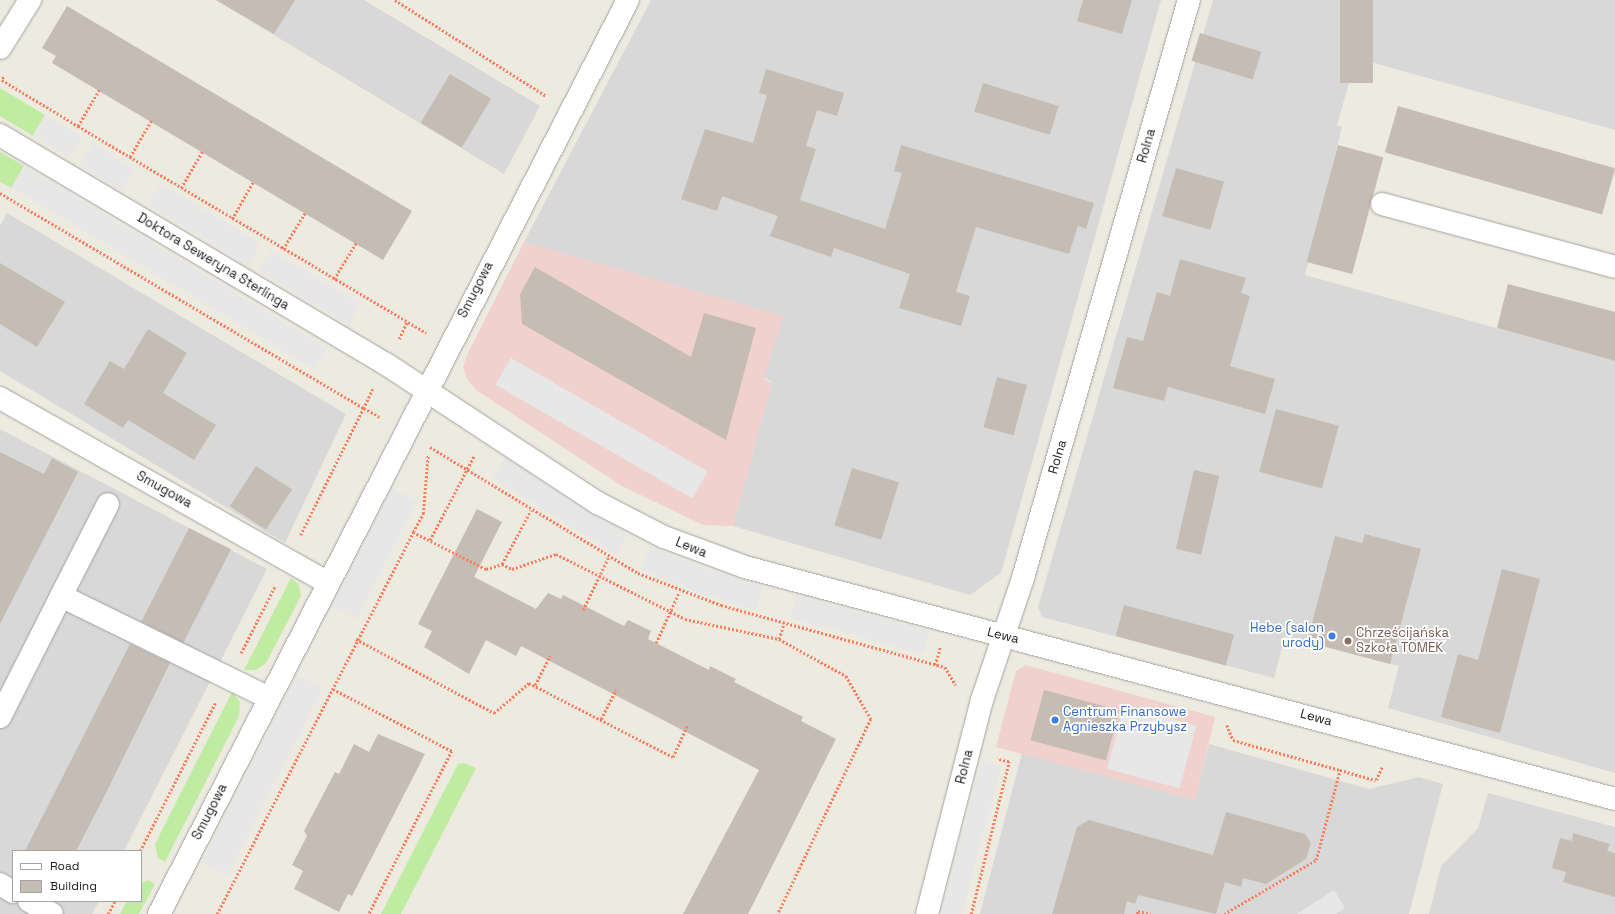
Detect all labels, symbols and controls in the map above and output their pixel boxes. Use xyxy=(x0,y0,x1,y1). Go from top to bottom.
street label: Rolna xyxy=(1135,127,1159,165)
street label: Doktora Seweryna Sterlinga xyxy=(134,210,292,314)
street label: Smugowa xyxy=(455,259,497,321)
street label: Rolna xyxy=(1046,438,1070,476)
street label: Smugowa xyxy=(134,468,194,512)
street label: Lewa xyxy=(673,535,709,561)
place label: Hebe (salon urody) xyxy=(1250,621,1324,652)
street label: Lewa xyxy=(985,625,1021,647)
place label: Chrześcijańska Szkoła TOMEK xyxy=(1356,626,1449,657)
marker: Hebe (salon urody) xyxy=(1327,631,1337,641)
marker: Chrześcijańska Szkoła TOMEK xyxy=(1343,636,1353,646)
place label: Centrum Finansowe Agnieszka Przybysz xyxy=(1063,705,1187,736)
street label: Lewa xyxy=(1298,706,1334,730)
marker: Centrum Finansowe Agnieszka Przybysz xyxy=(1050,715,1060,725)
street label: Rolna xyxy=(953,748,977,786)
street label: Smugowa xyxy=(189,781,231,843)
legend xyxy=(12,850,142,902)
text: Road xyxy=(50,858,79,874)
text: Building xyxy=(50,878,97,894)

